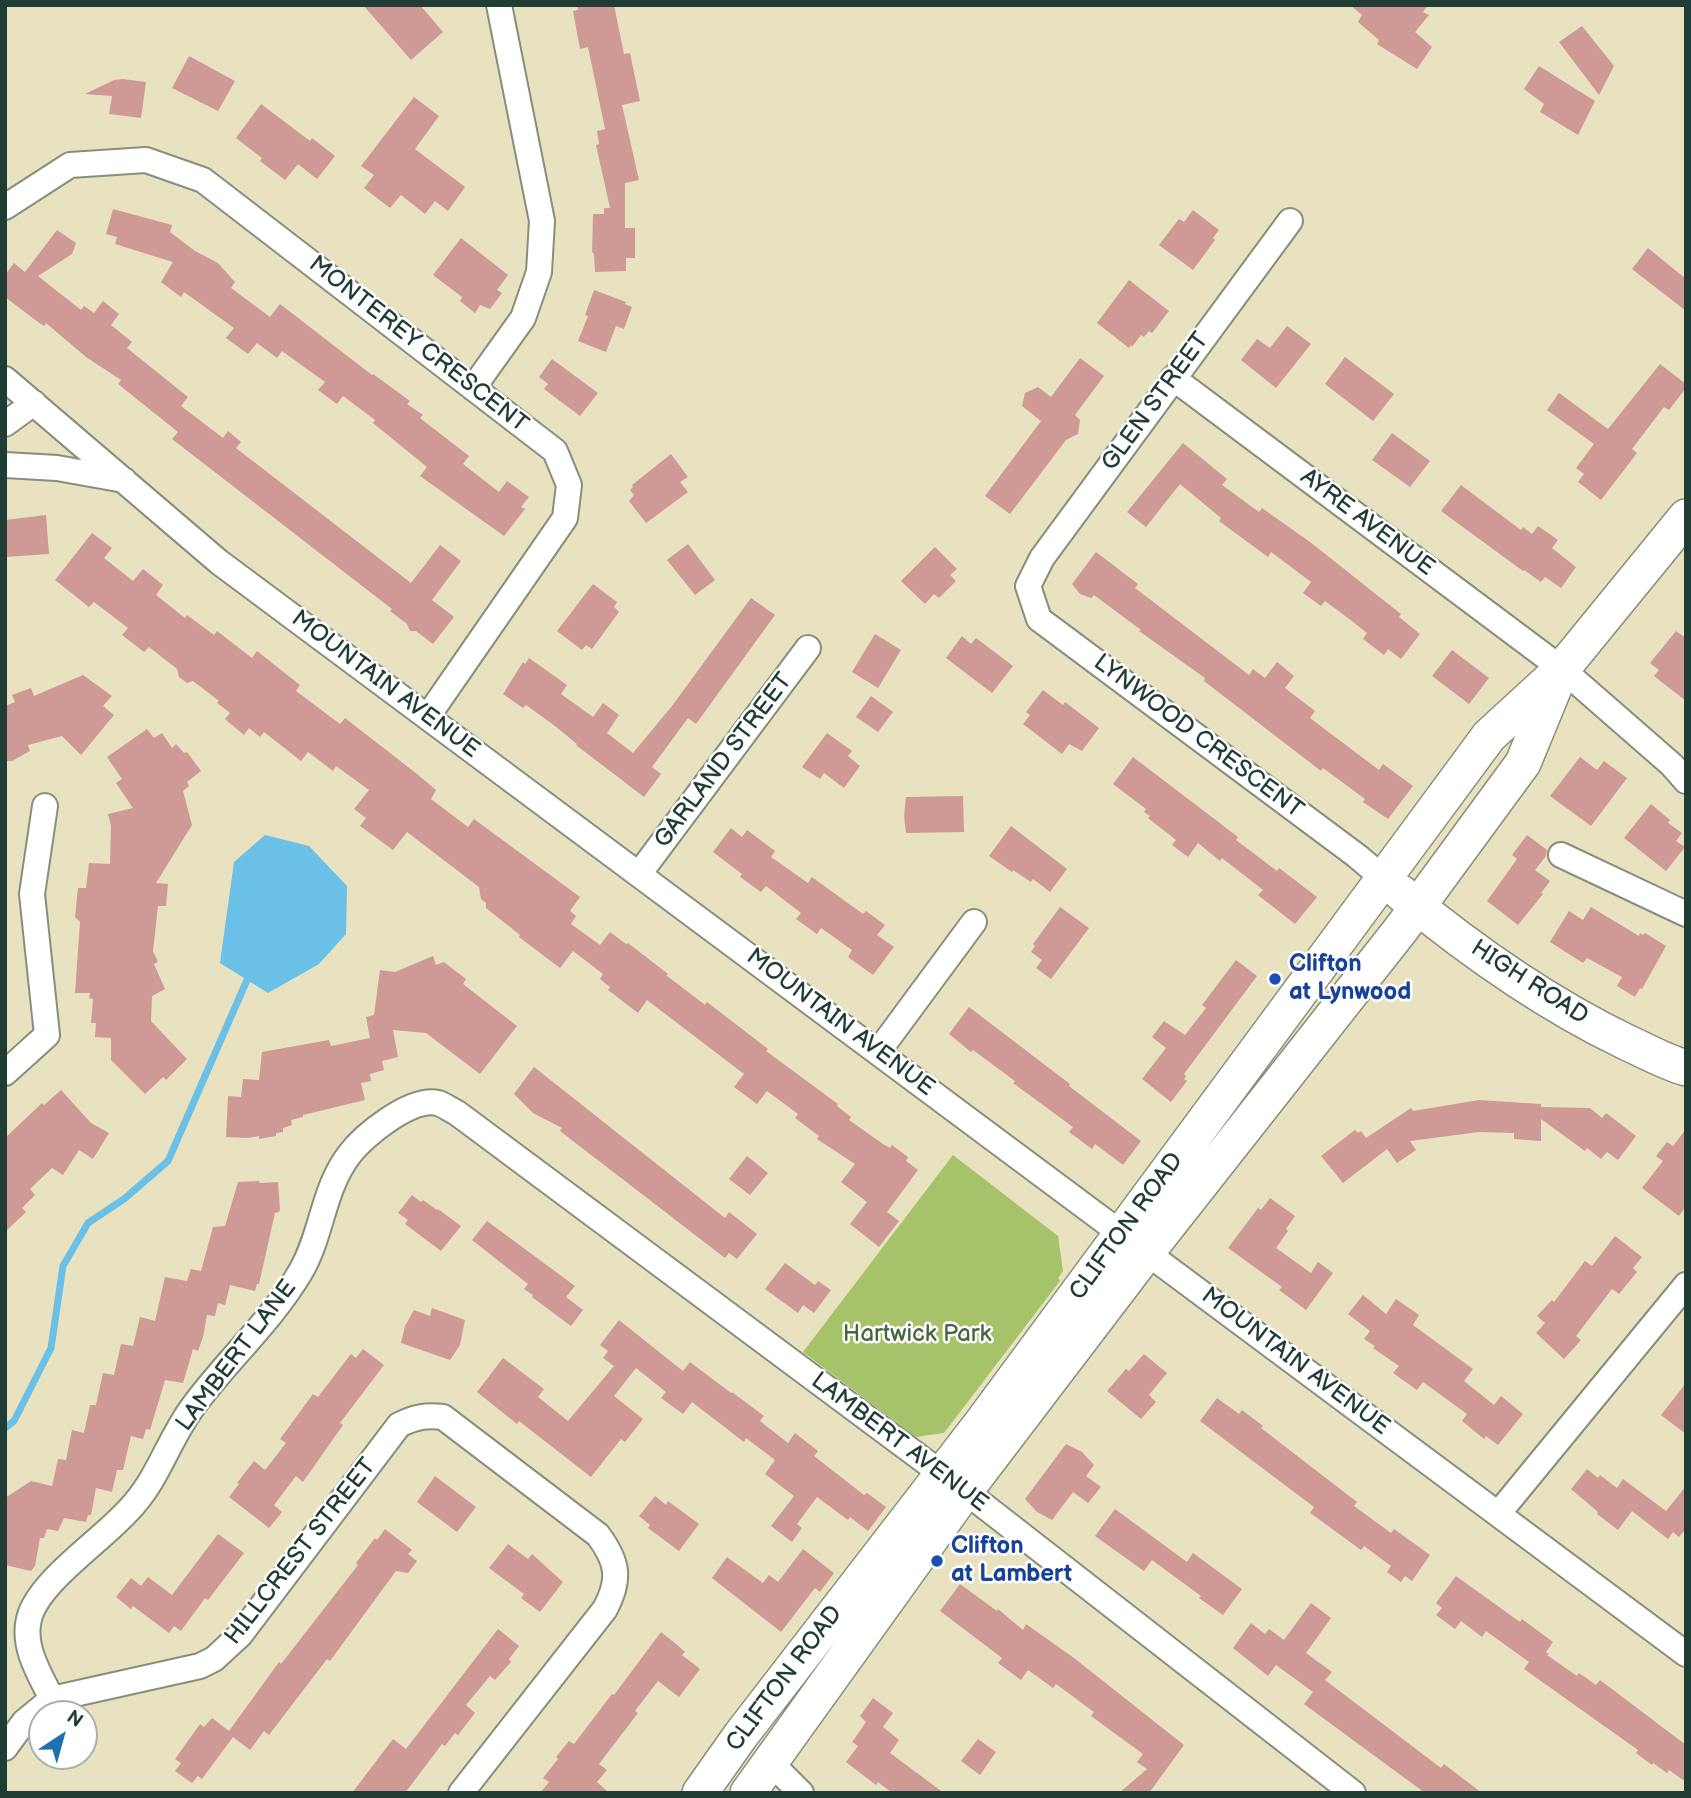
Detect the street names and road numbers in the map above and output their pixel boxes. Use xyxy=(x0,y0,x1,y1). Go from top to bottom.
street label: MONTEREY CRESCENT xyxy=(303,250,533,440)
street label: GLEN STREET xyxy=(1096,327,1216,477)
street label: AYRE AVENUE xyxy=(1294,463,1440,583)
street label: MOUNTAIN AVENUE xyxy=(285,605,485,765)
street label: LYNWOOD CRESCENT xyxy=(1088,649,1308,825)
street label: GARLAND STREET xyxy=(649,668,799,854)
street label: HIGH ROAD xyxy=(1465,934,1593,1032)
street label: MOUNTAIN AVENUE xyxy=(740,943,940,1103)
street label: CLIFTON ROAD xyxy=(1064,1148,1190,1306)
street label: LAMBERT LANE xyxy=(171,1275,303,1437)
street label: MOUNTAIN AVENUE xyxy=(1195,1282,1395,1442)
street label: LAMBERT AVENUE xyxy=(805,1367,993,1519)
street label: HILLCREST STREET xyxy=(219,1453,383,1651)
street label: CLIFTON ROAD xyxy=(721,1600,849,1758)

